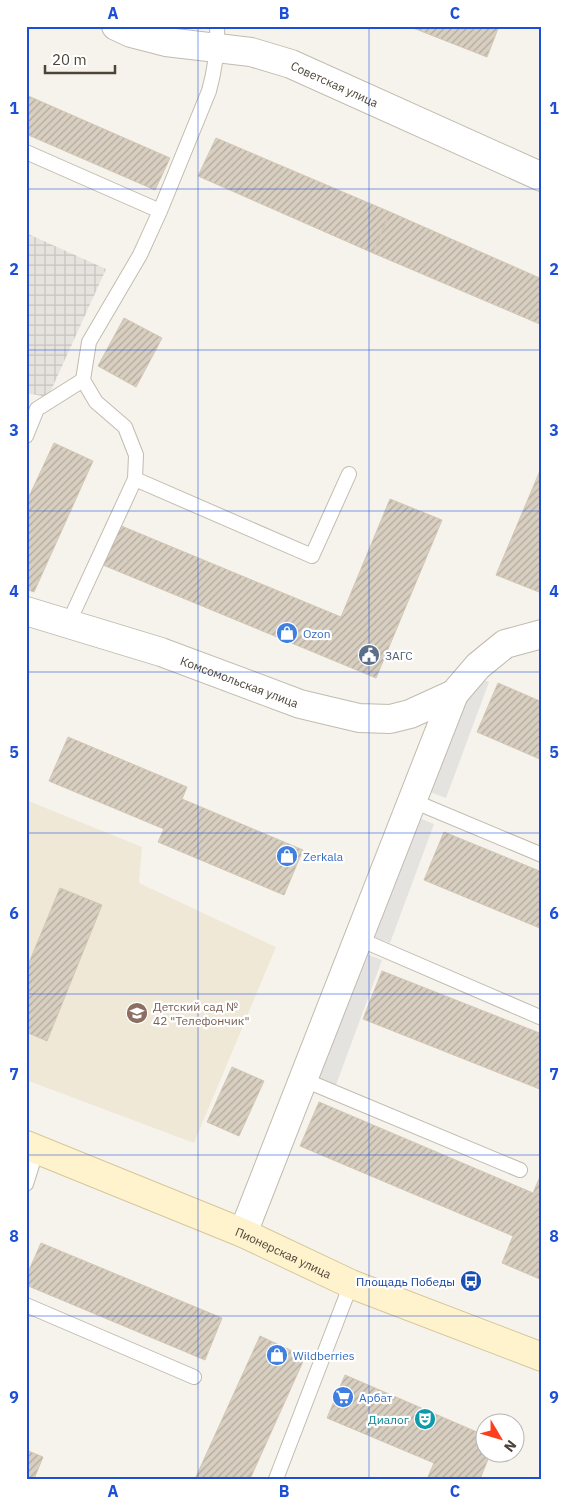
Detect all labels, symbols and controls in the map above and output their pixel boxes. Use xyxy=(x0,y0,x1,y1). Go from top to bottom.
text: A xyxy=(108,3,119,23)
text: B xyxy=(279,3,290,23)
text: C xyxy=(450,3,460,23)
scale bar xyxy=(45,42,115,74)
text: 20 m xyxy=(52,50,87,69)
street label: Советская улица xyxy=(289,57,381,110)
text: 1 xyxy=(9,98,19,118)
text: 1 xyxy=(549,98,559,118)
text: 2 xyxy=(9,259,19,279)
text: 2 xyxy=(549,259,559,279)
text: 3 xyxy=(9,420,19,440)
text: 3 xyxy=(549,420,559,440)
text: 4 xyxy=(9,581,19,601)
text: 4 xyxy=(549,581,559,601)
shop icon: Ozon xyxy=(275,621,299,645)
place label: Ozon xyxy=(303,626,330,641)
public building icon: ЗАГС xyxy=(357,643,381,667)
place label: ЗАГС xyxy=(385,648,413,663)
street label: Комсомольская улица xyxy=(178,652,301,711)
text: 5 xyxy=(9,742,19,762)
text: 5 xyxy=(549,742,559,762)
shop icon: Zerkala xyxy=(275,844,299,868)
place label: Zerkala xyxy=(303,849,344,864)
text: 6 xyxy=(9,903,19,923)
text: 6 xyxy=(549,903,559,923)
place label: Детский сад № 42 "Телефончик" xyxy=(153,999,249,1028)
school or university icon: Детский сад № 42 "Телефончик" xyxy=(125,1001,149,1025)
text: 7 xyxy=(9,1064,19,1084)
text: 7 xyxy=(549,1064,559,1084)
street label: Пионерская улица xyxy=(233,1223,334,1281)
text: 8 xyxy=(9,1226,19,1246)
text: 8 xyxy=(549,1226,559,1246)
bus stop icon: Площадь Победы xyxy=(459,1269,483,1293)
place label: Площадь Победы xyxy=(356,1274,455,1289)
shop icon: Wildberries xyxy=(265,1343,289,1367)
place label: Wildberries xyxy=(293,1348,355,1363)
supermarket icon: Арбат xyxy=(331,1385,355,1409)
text: 9 xyxy=(9,1387,19,1407)
text: 9 xyxy=(549,1387,559,1407)
place label: Арбат xyxy=(359,1390,393,1405)
theatre icon: Диалог xyxy=(413,1407,437,1431)
place label: Диалог xyxy=(368,1412,409,1427)
north arrow xyxy=(476,1412,526,1462)
text: N xyxy=(500,1436,520,1456)
text: A xyxy=(108,1481,119,1501)
text: B xyxy=(279,1481,290,1501)
text: C xyxy=(450,1481,460,1501)

